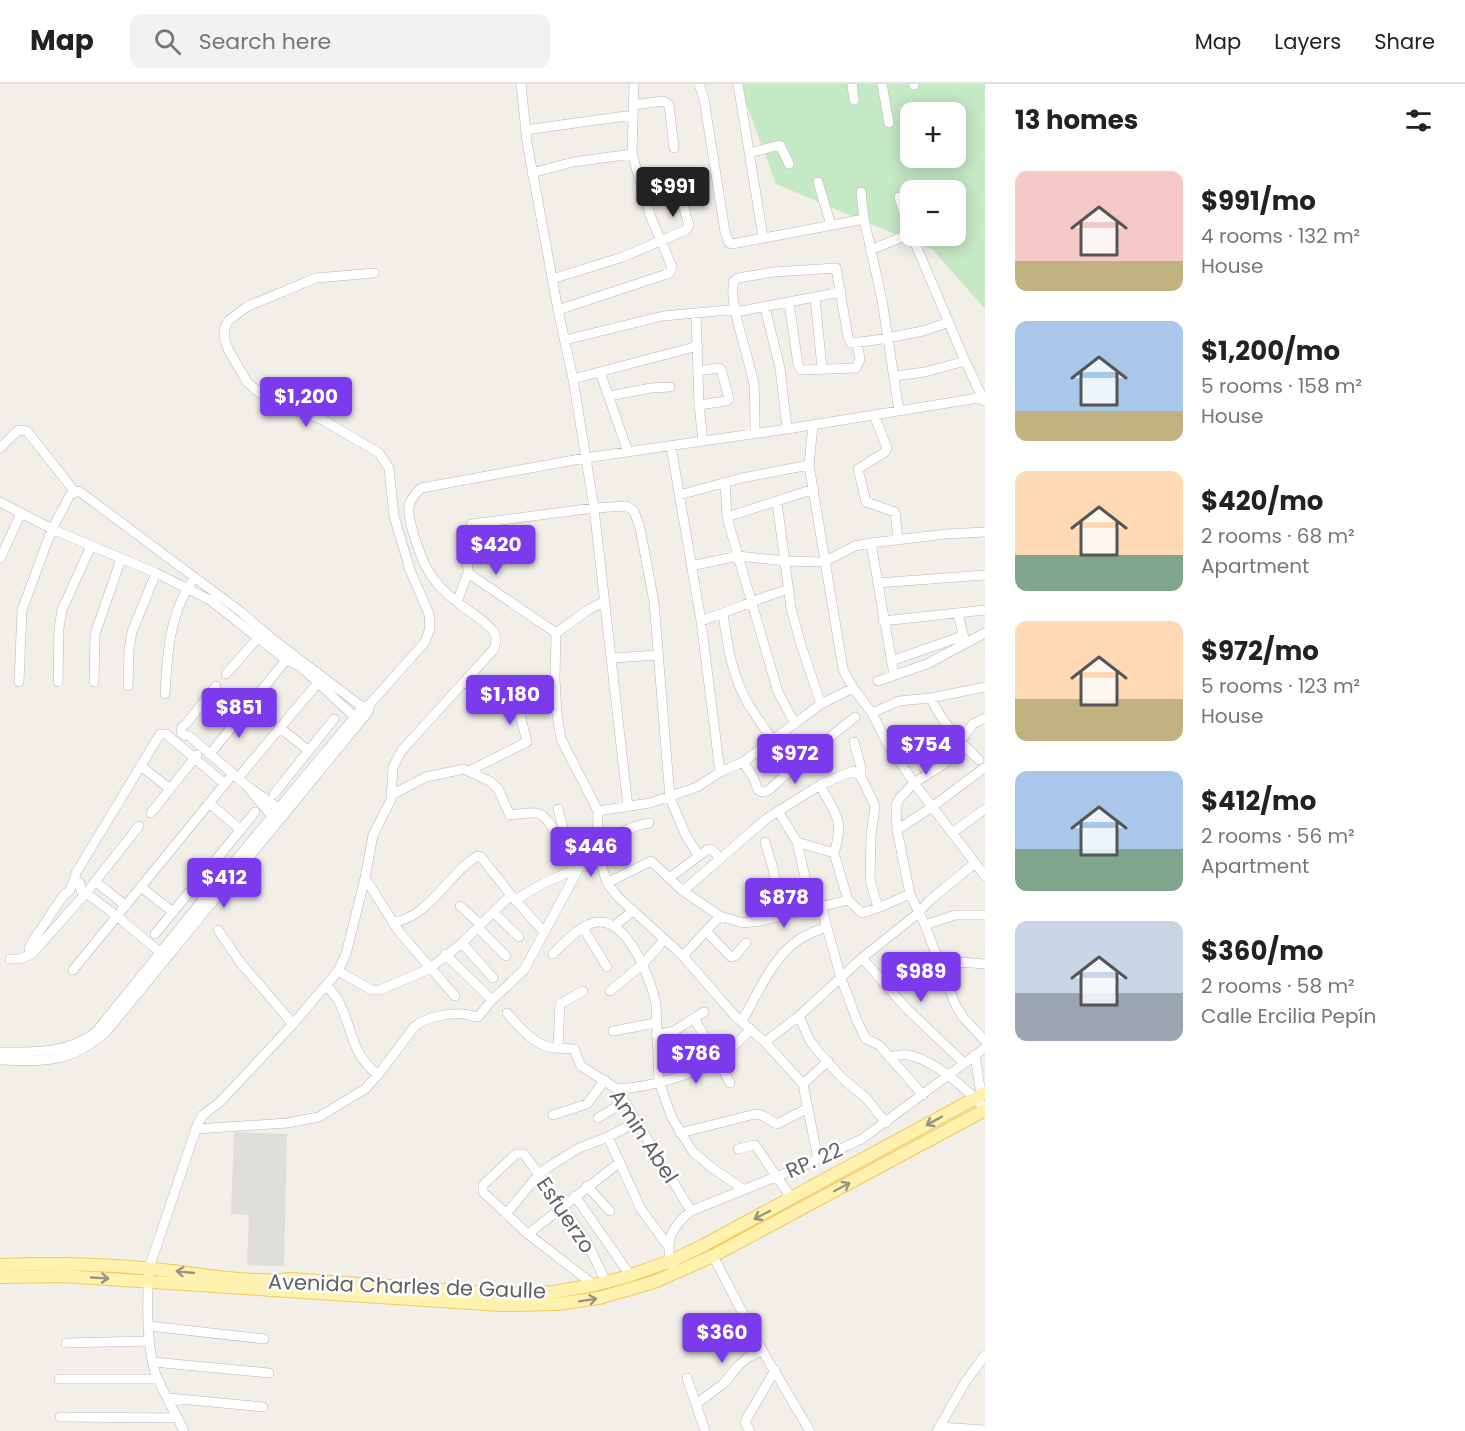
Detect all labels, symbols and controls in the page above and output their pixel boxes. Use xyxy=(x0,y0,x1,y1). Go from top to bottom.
search box xyxy=(130,14,550,68)
text: Map xyxy=(30,21,94,60)
icon: search xyxy=(151,25,184,58)
text: Search here xyxy=(199,26,331,57)
text: Map xyxy=(1195,27,1241,56)
text: Layers xyxy=(1274,27,1341,56)
text: Share xyxy=(1374,27,1435,56)
map controls xyxy=(900,102,966,246)
button: + xyxy=(900,102,966,168)
text: 13 homes xyxy=(1015,102,1138,138)
icon: filters xyxy=(1402,104,1435,137)
pin: $991 xyxy=(637,167,709,218)
text: $991 xyxy=(650,172,696,200)
button: − xyxy=(900,180,966,246)
text: $991/mo xyxy=(1201,183,1316,219)
icon: home xyxy=(1063,195,1135,267)
text: 4 rooms · 132 m² xyxy=(1201,222,1360,250)
text: House xyxy=(1201,252,1263,280)
text: $1,200/mo xyxy=(1201,333,1340,369)
icon: home xyxy=(1063,345,1135,417)
text: 5 rooms · 158 m² xyxy=(1201,372,1362,400)
pin: $1,200 xyxy=(257,377,355,428)
text: $1,200 xyxy=(274,382,338,410)
text: House xyxy=(1201,402,1263,430)
text: $420/mo xyxy=(1201,483,1323,519)
icon: home xyxy=(1063,495,1135,567)
text: 2 rooms · 68 m² xyxy=(1201,522,1355,550)
pin: $420 xyxy=(460,525,532,576)
text: $420 xyxy=(470,530,522,558)
text: Apartment xyxy=(1201,552,1309,580)
text: $972/mo xyxy=(1201,633,1319,669)
icon: home xyxy=(1063,645,1135,717)
text: 5 rooms · 123 m² xyxy=(1201,672,1360,700)
pin: $1,180 xyxy=(461,675,559,726)
text: $1,180 xyxy=(480,680,540,708)
pin: $851 xyxy=(203,688,275,739)
text: $851 xyxy=(216,693,262,721)
text: House xyxy=(1201,702,1263,730)
pin: $754 xyxy=(890,725,962,776)
text: $754 xyxy=(901,730,951,758)
pin: $972 xyxy=(759,734,831,785)
text: $972 xyxy=(771,739,819,767)
text: $412/mo xyxy=(1201,783,1316,819)
icon: home xyxy=(1063,795,1135,867)
text: 2 rooms · 56 m² xyxy=(1201,822,1355,850)
pin: $446 xyxy=(555,827,627,878)
text: $446 xyxy=(565,832,617,860)
text: Apartment xyxy=(1201,852,1309,880)
pin: $412 xyxy=(188,858,260,909)
text: $412 xyxy=(201,863,247,891)
pin: $878 xyxy=(748,878,820,929)
text: $878 xyxy=(759,883,809,911)
text: $360/mo xyxy=(1201,933,1323,969)
icon: home xyxy=(1063,945,1135,1017)
pin: $989 xyxy=(885,952,957,1003)
text: $989 xyxy=(896,957,946,985)
text: 2 rooms · 58 m² xyxy=(1201,972,1355,1000)
text: Calle Ercilia Pepín xyxy=(1201,1002,1376,1030)
pin: $786 xyxy=(660,1034,732,1085)
text: $786 xyxy=(671,1039,721,1067)
street label: Amin Abel xyxy=(603,1083,685,1189)
one-way arrow xyxy=(925,1116,943,1127)
street label: RP. 22 xyxy=(781,1135,847,1185)
street label: Esfuerzo xyxy=(530,1171,602,1259)
one-way arrow xyxy=(833,1181,850,1193)
one-way arrow xyxy=(754,1209,772,1221)
one-way arrow xyxy=(175,1266,195,1277)
street label: Avenida Charles de Gaulle xyxy=(268,1267,546,1305)
one-way arrow xyxy=(90,1273,110,1284)
one-way arrow xyxy=(578,1294,597,1305)
pin: $360 xyxy=(686,1313,758,1364)
text: $360 xyxy=(696,1318,748,1346)

